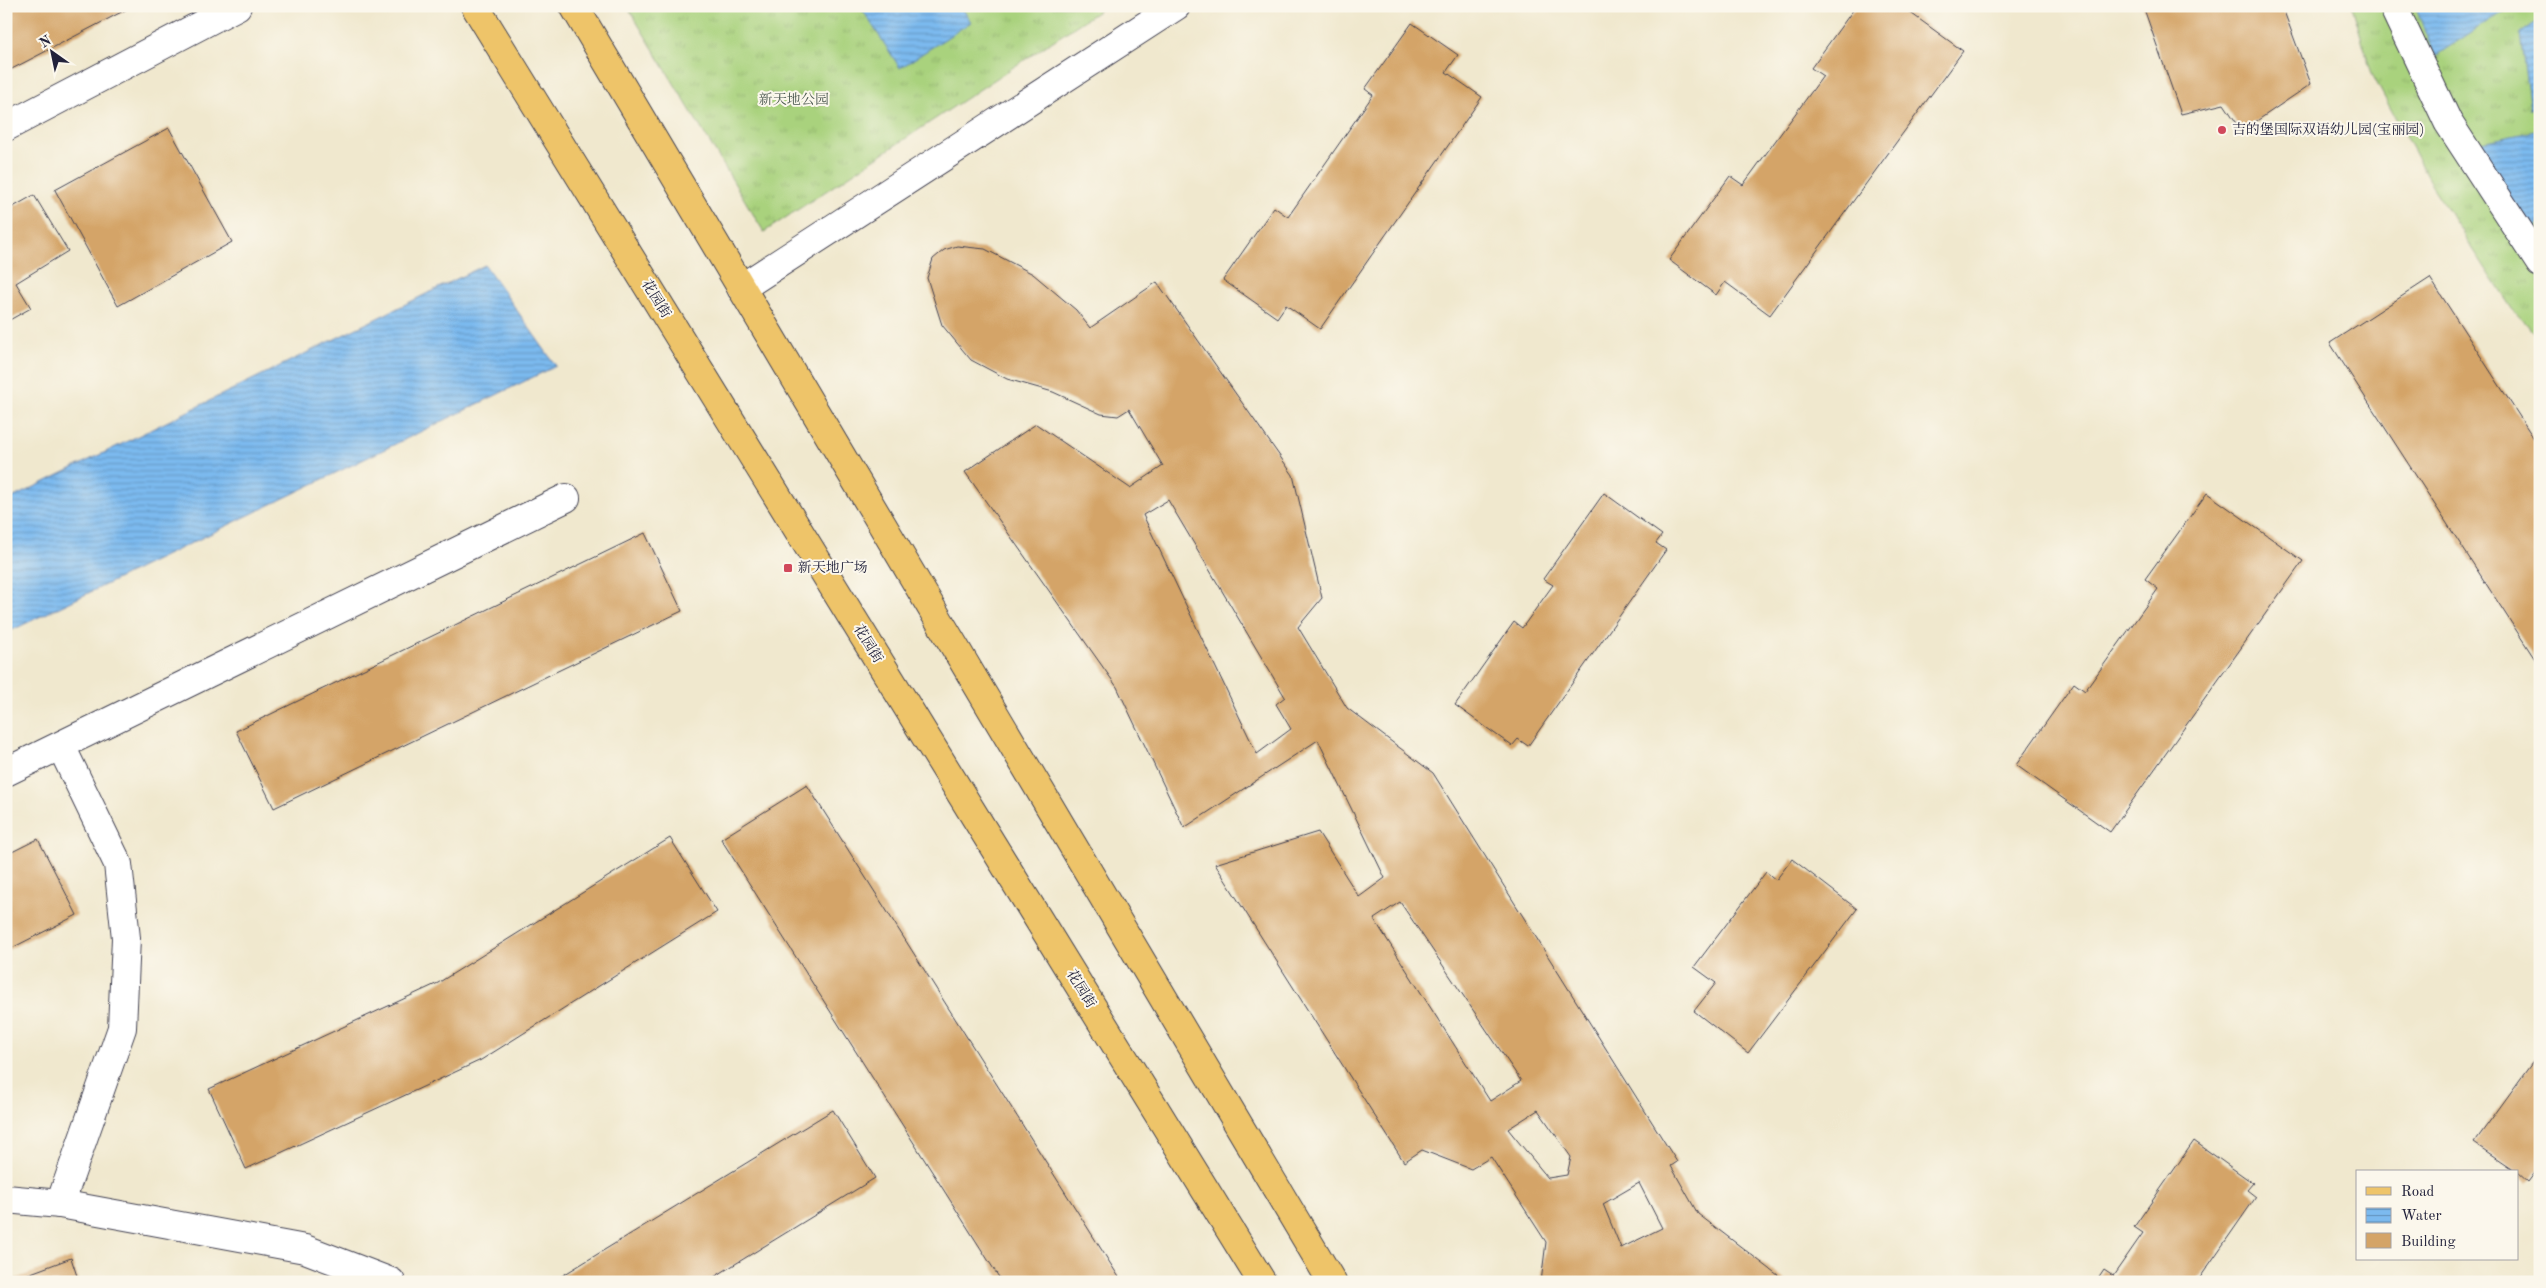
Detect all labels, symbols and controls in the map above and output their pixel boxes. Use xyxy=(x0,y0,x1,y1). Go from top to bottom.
north arrow xyxy=(28,28,78,78)
text: N xyxy=(37,33,54,51)
park label: 新天地公园 xyxy=(759,92,829,107)
place label: 吉的堡国际双语幼儿园(宝丽园) xyxy=(2232,122,2424,137)
marker: 吉的堡国际双语幼儿园(宝丽园) xyxy=(2216,124,2228,136)
street label: 花园街 xyxy=(639,277,674,321)
place label: 新天地广场 xyxy=(798,560,868,575)
marker: 新天地广场 xyxy=(782,562,794,574)
street label: 花园街 xyxy=(851,622,886,666)
street label: 花园街 xyxy=(1064,967,1099,1011)
legend xyxy=(2356,1170,2518,1260)
text: Road xyxy=(2401,1185,2435,1200)
text: Water xyxy=(2401,1209,2442,1224)
text: Building xyxy=(2401,1235,2456,1250)

